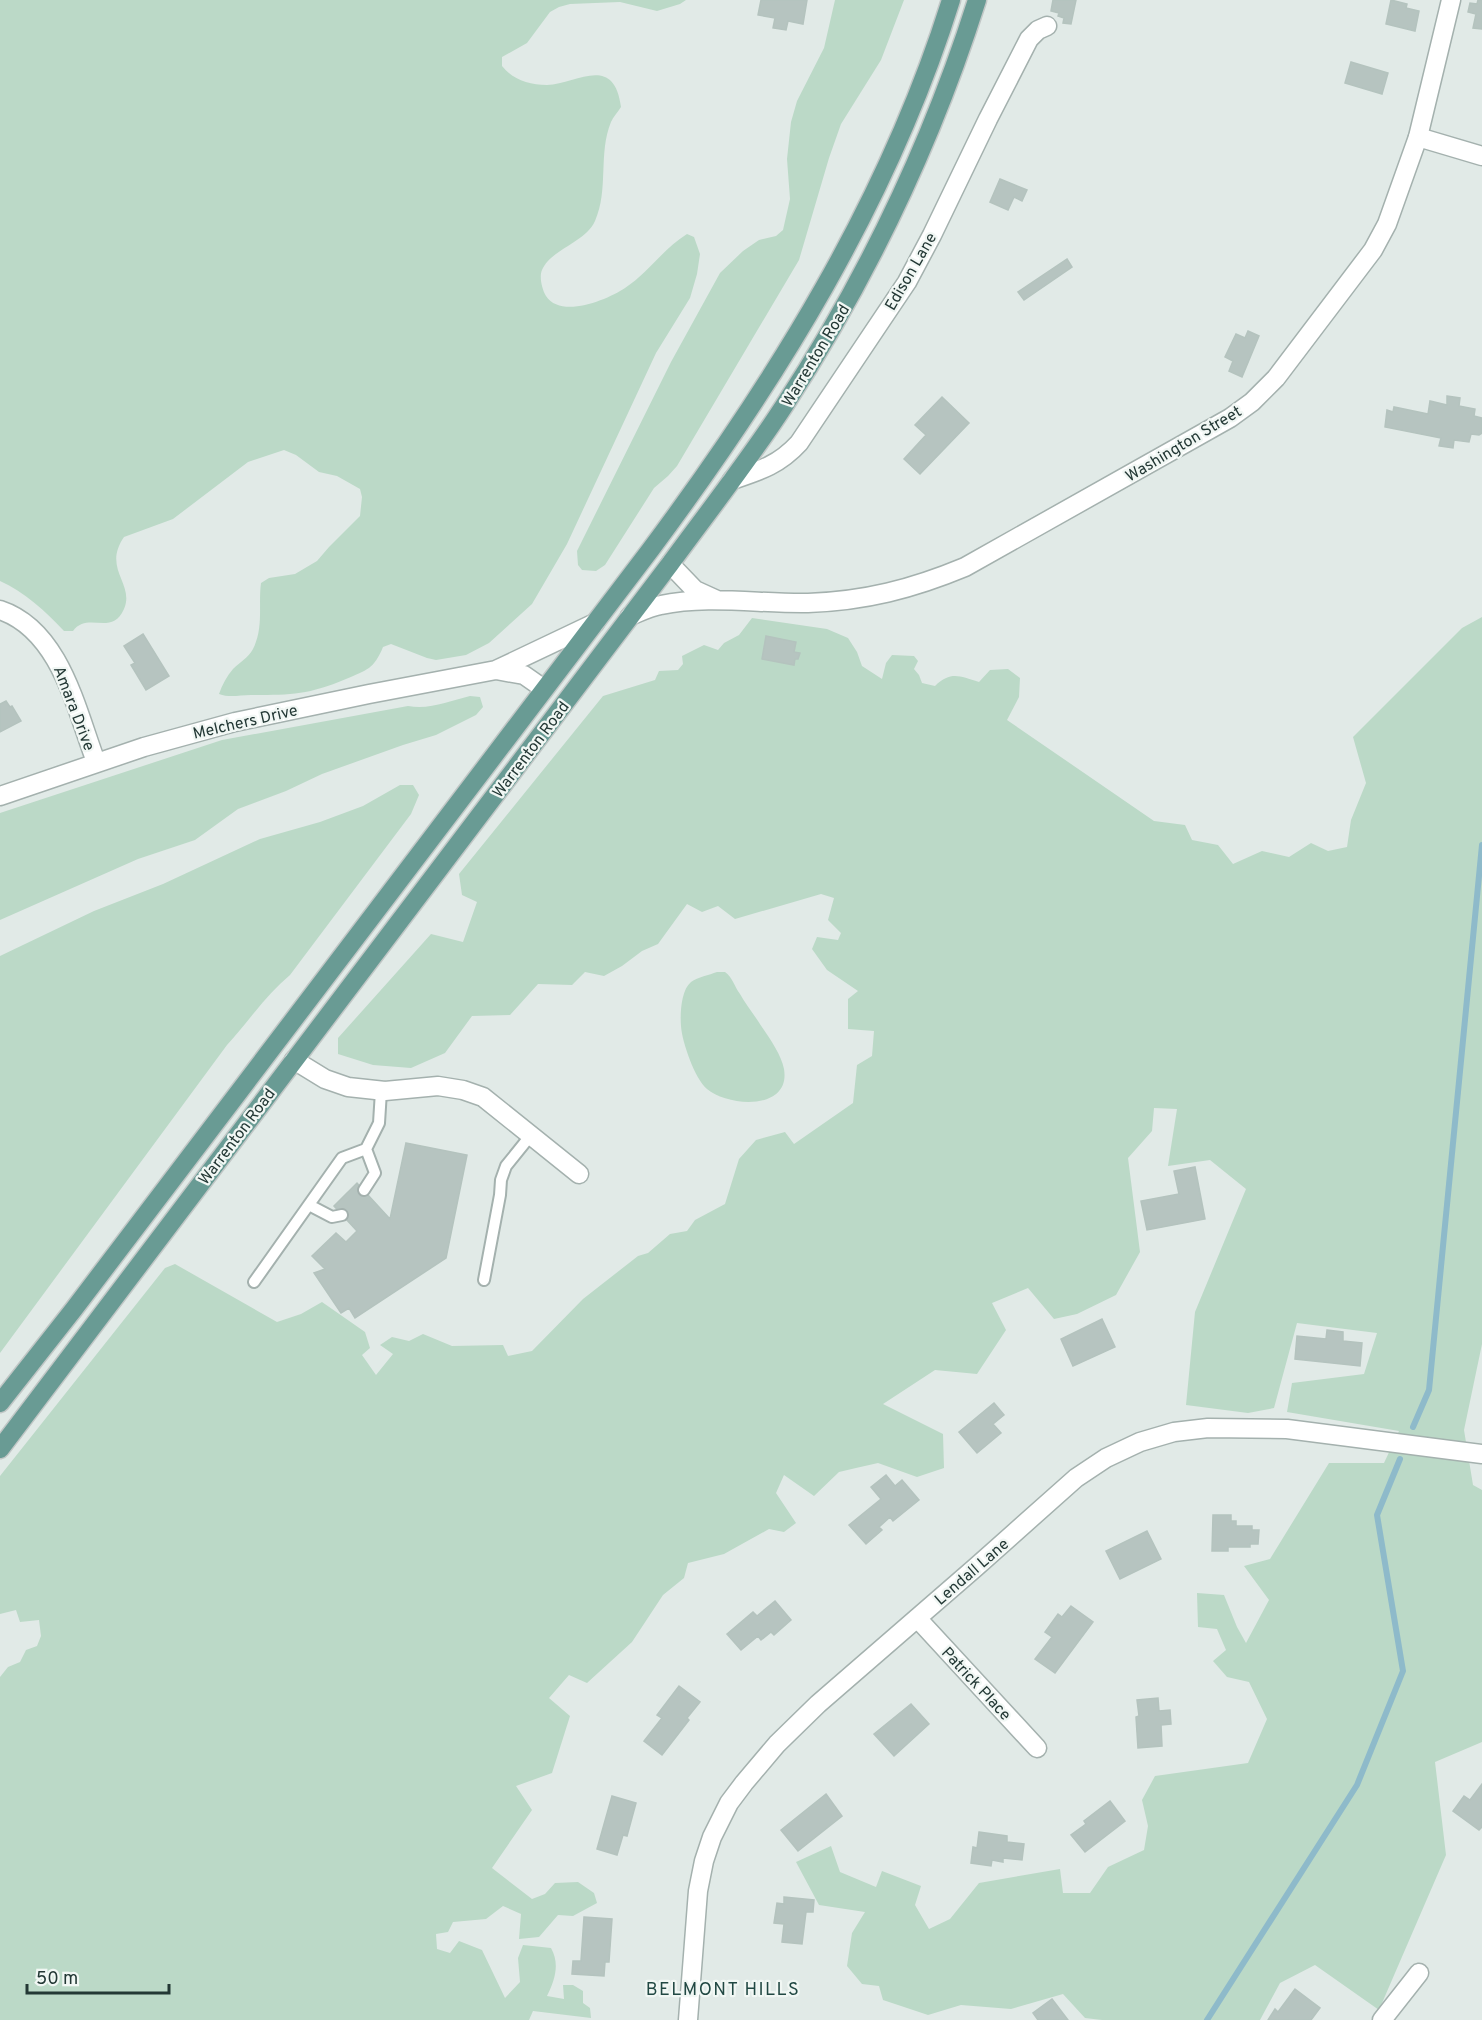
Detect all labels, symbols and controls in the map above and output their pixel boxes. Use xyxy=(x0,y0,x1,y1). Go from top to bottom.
street label: Edison Lane xyxy=(881,230,942,314)
street label: Warrenton Road xyxy=(778,301,855,411)
street label: Washington Street xyxy=(1122,402,1246,487)
street label: Amara Drive xyxy=(48,664,98,754)
street label: Warrenton Road xyxy=(489,698,574,802)
street label: Melchers Drive xyxy=(191,701,300,745)
street label: Warrenton Road xyxy=(195,1085,280,1189)
street label: Lendall Lane xyxy=(931,1535,1014,1610)
street label: Patrick Place xyxy=(936,1643,1015,1725)
scale bar xyxy=(27,1957,170,1995)
text: 50 m xyxy=(36,1968,78,1991)
district label: BELMONT HILLS xyxy=(646,1979,800,2002)

